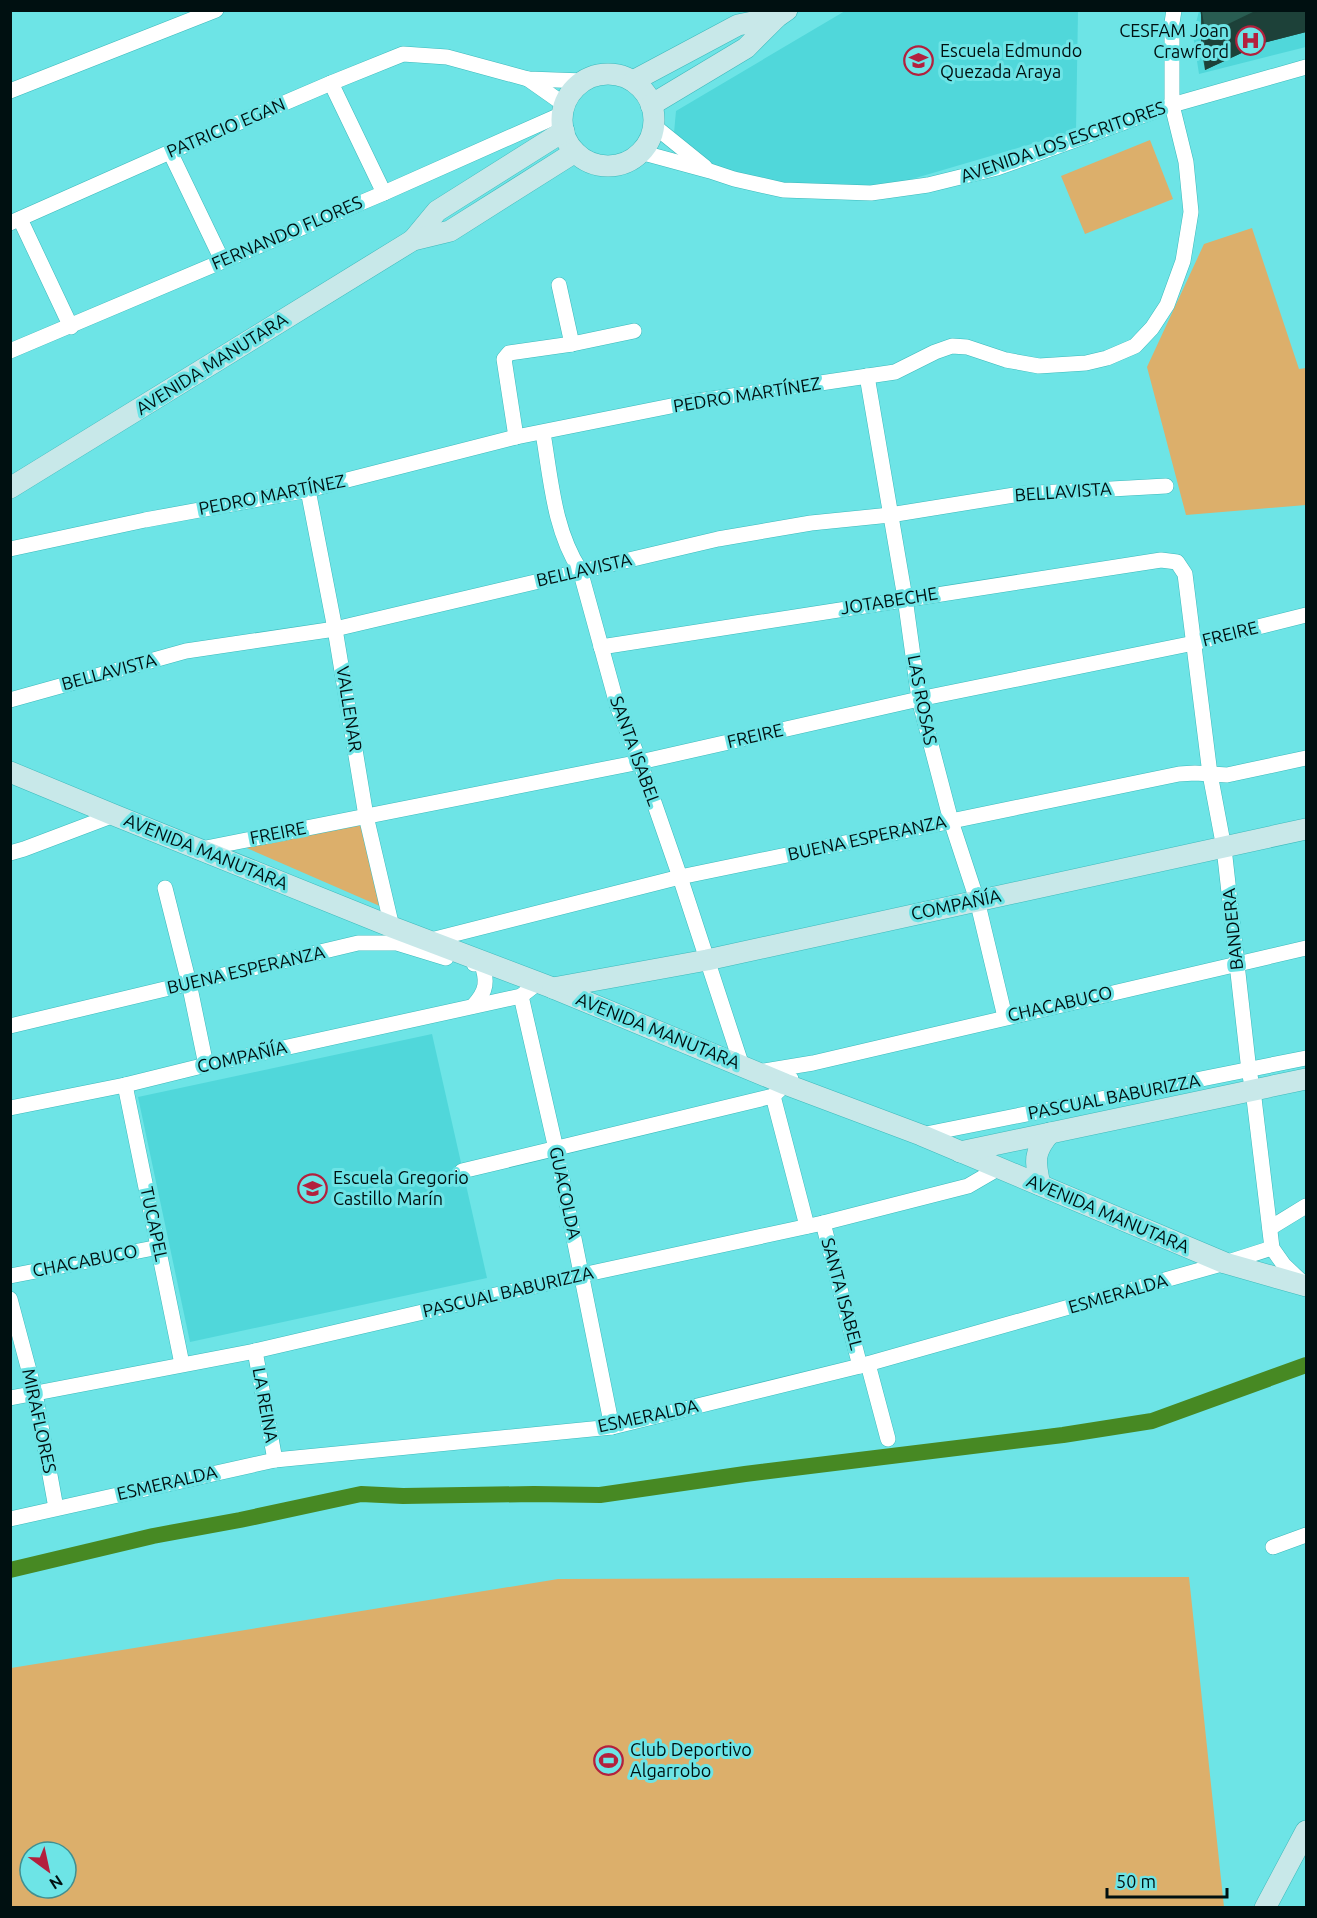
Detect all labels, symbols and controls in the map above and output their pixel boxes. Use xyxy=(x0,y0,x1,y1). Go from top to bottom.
place label: CESFAM Joan Crawford xyxy=(1119,20,1229,61)
hospital icon: CESFAM Joan Crawford xyxy=(1234,25,1266,57)
place label: Escuela Edmundo Quezada Araya xyxy=(940,40,1082,82)
school or university icon: Escuela Edmundo Quezada Araya xyxy=(903,45,935,77)
street label: PATRICIO EGAN xyxy=(163,93,288,161)
street label: AVENIDA LOS ESCRITORES xyxy=(958,97,1168,186)
street label: FERNANDO FLORES xyxy=(208,191,365,273)
street label: AVENIDA MANUTARA xyxy=(132,308,291,418)
street label: PEDRO MARTÍNEZ xyxy=(671,371,822,416)
street label: PEDRO MARTÍNEZ xyxy=(196,469,347,518)
street label: BELLAVISTA xyxy=(1014,478,1112,504)
street label: BELLAVISTA xyxy=(534,548,634,590)
street label: JOTABECHE xyxy=(839,582,939,618)
street label: FREIRE xyxy=(1200,616,1260,650)
street label: BELLAVISTA xyxy=(59,649,159,693)
street label: LAS ROSAS xyxy=(904,653,942,746)
street label: VALLENAR xyxy=(333,665,367,753)
street label: SANTA ISABEL xyxy=(607,693,665,808)
street label: FREIRE xyxy=(725,719,785,751)
street label: AVENIDA MANUTARA xyxy=(122,809,291,893)
street label: BUENA ESPERANZA xyxy=(786,810,948,864)
street label: FREIRE xyxy=(248,817,308,847)
street label: COMPAÑÍA xyxy=(909,884,1003,923)
street label: BANDERA xyxy=(1218,887,1246,971)
street label: BUENA ESPERANZA xyxy=(165,941,327,997)
street label: CHACABUCO xyxy=(1006,981,1114,1025)
street label: AVENIDA MANUTARA xyxy=(574,988,743,1072)
street label: COMPAÑÍA xyxy=(195,1035,289,1076)
street label: PASCUAL BABURIZZA xyxy=(1026,1069,1202,1123)
street label: GUACOLDA xyxy=(546,1145,586,1241)
place label: Escuela Gregorio Castillo Marín xyxy=(333,1167,469,1208)
street label: AVENIDA MANUTARA xyxy=(1024,1170,1193,1257)
school or university icon: Escuela Gregorio Castillo Marín xyxy=(296,1172,328,1204)
street label: TUCAPEL xyxy=(137,1185,173,1263)
street label: SANTA ISABEL xyxy=(818,1235,868,1352)
street label: CHACABUCO xyxy=(30,1240,139,1280)
street label: PASCUAL BABURIZZA xyxy=(420,1262,595,1320)
street label: ESMERALDA xyxy=(1066,1269,1170,1317)
street label: LA REINA xyxy=(250,1366,282,1444)
street label: MIRAFLORES xyxy=(19,1367,61,1475)
street label: ESMERALDA xyxy=(596,1395,700,1435)
street label: ESMERALDA xyxy=(115,1461,219,1503)
place label: Club Deportivo Algarrobo xyxy=(630,1739,752,1780)
sports icon: Club Deportivo Algarrobo xyxy=(593,1744,625,1776)
north arrow xyxy=(18,1840,78,1900)
scale bar xyxy=(1107,1861,1227,1899)
text: 50 m xyxy=(1116,1871,1156,1891)
text: N xyxy=(46,1872,66,1893)

